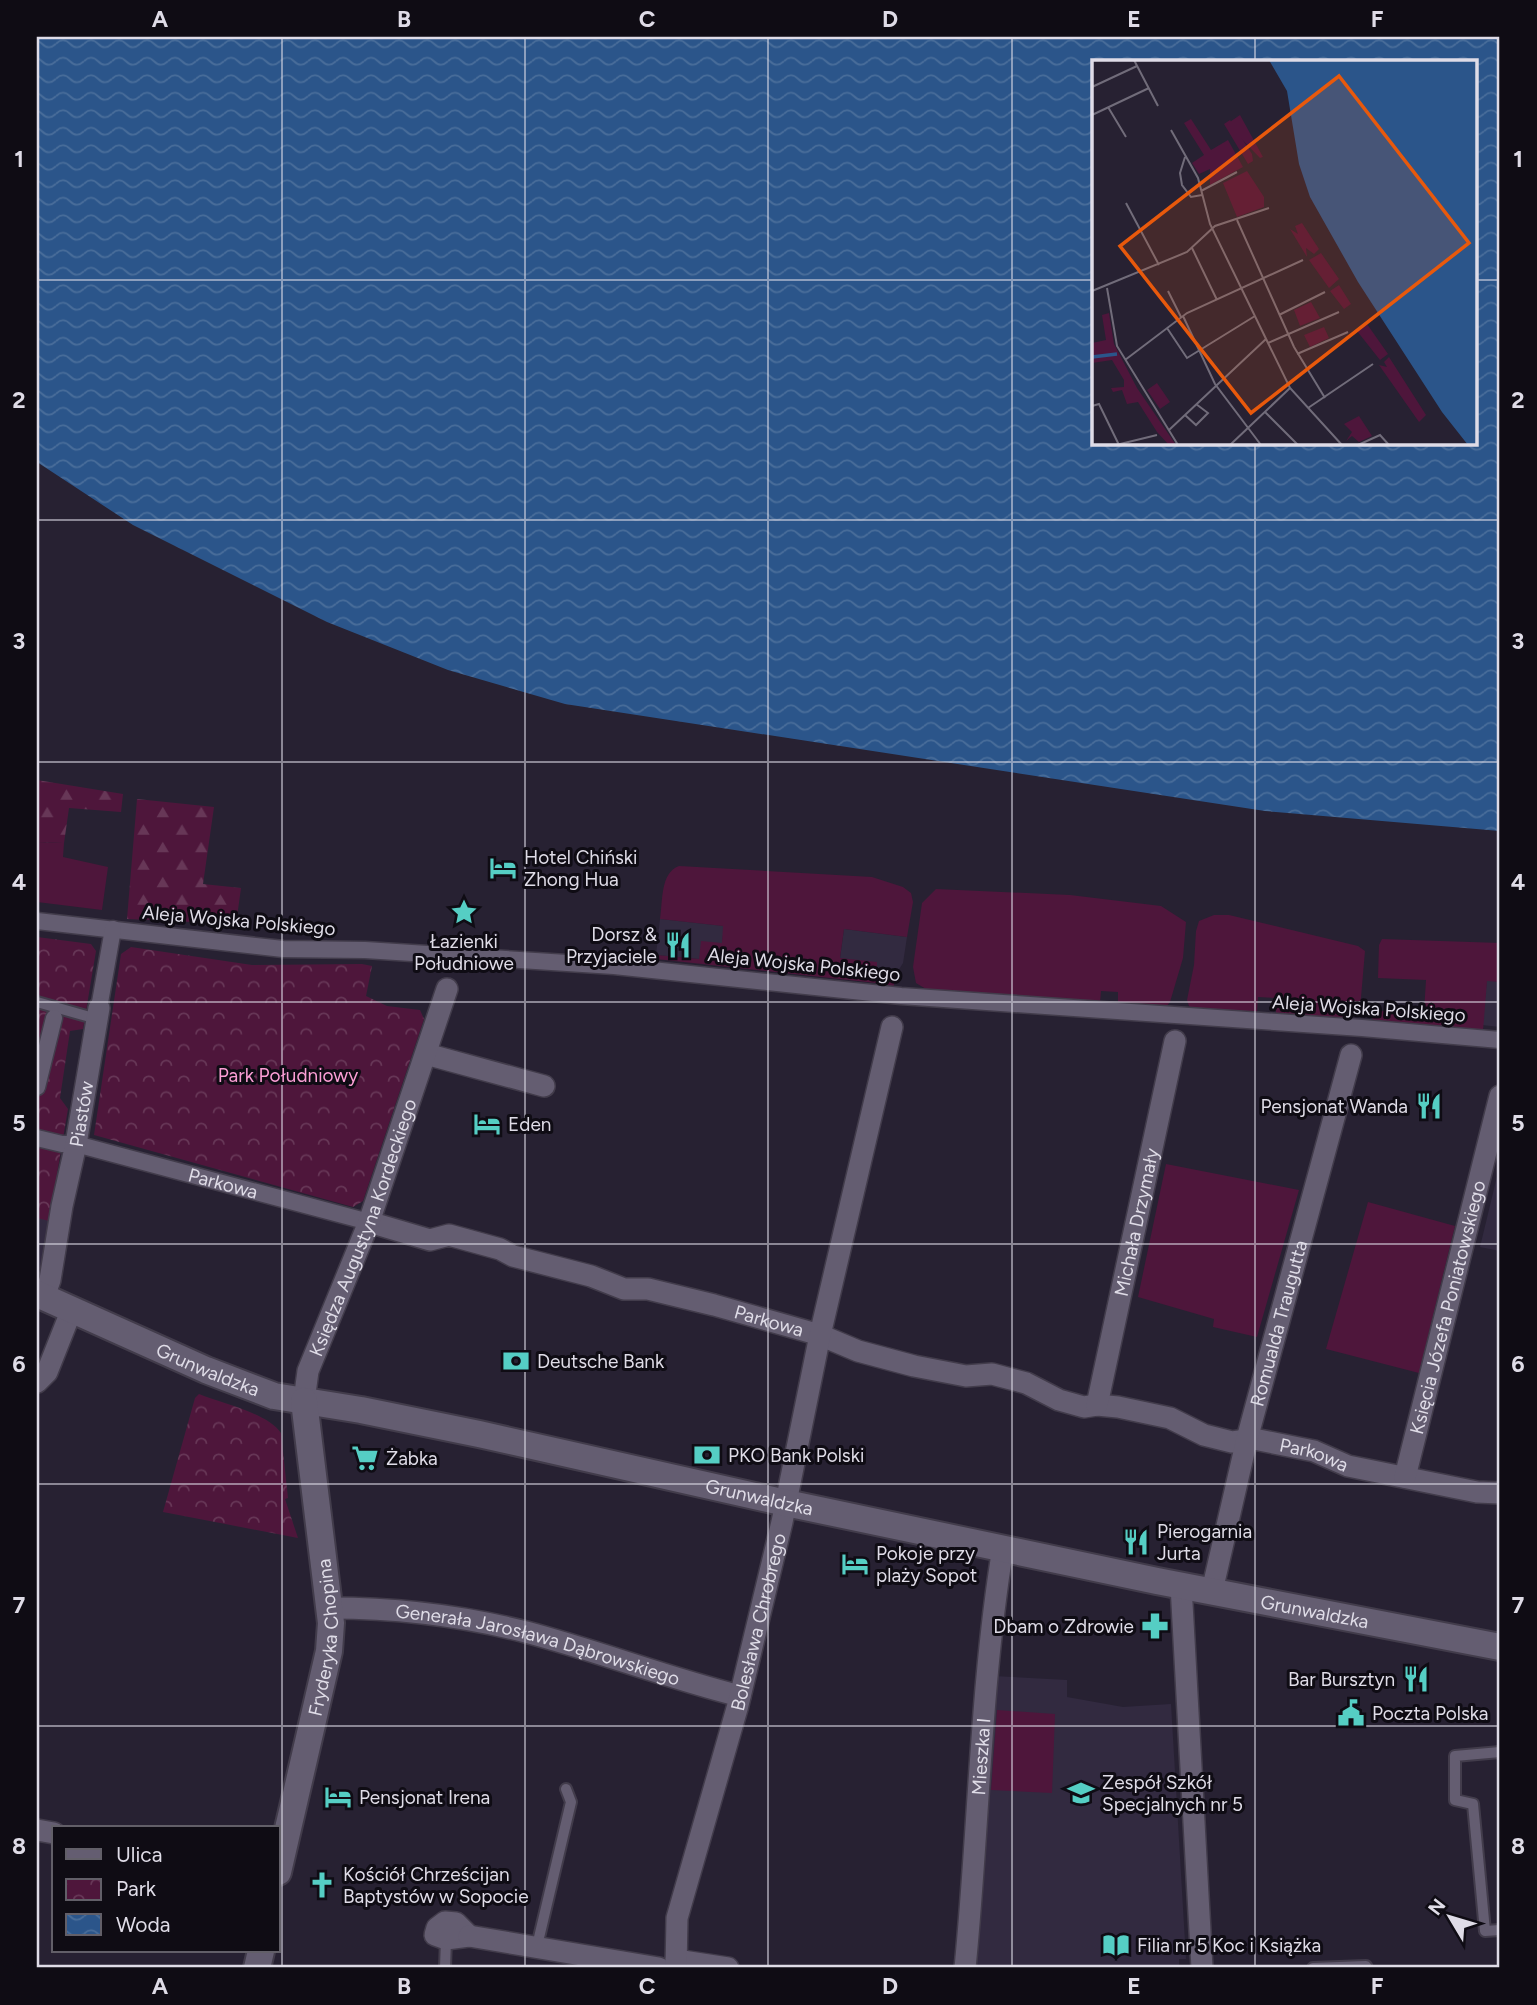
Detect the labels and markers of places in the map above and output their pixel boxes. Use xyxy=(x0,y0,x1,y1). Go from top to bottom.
place label: Hotel Chiński Zhong Hua xyxy=(524,846,637,891)
hotel icon: Hotel Chiński Zhong Hua xyxy=(488,853,518,883)
place icon: Łazienki Południowe xyxy=(449,897,479,927)
place label: Dorsz & Przyjaciele xyxy=(566,923,658,968)
place label: Łazienki Południowe xyxy=(414,930,514,975)
restaurant icon: Dorsz & Przyjaciele xyxy=(663,930,693,960)
restaurant icon: Pensjonat Wanda xyxy=(1414,1091,1444,1121)
place label: Pensjonat Wanda xyxy=(1260,1095,1408,1118)
hotel icon: Eden xyxy=(472,1109,502,1139)
place label: Eden xyxy=(508,1113,551,1136)
bank icon: Deutsche Bank xyxy=(501,1346,531,1376)
place label: Deutsche Bank xyxy=(537,1350,665,1373)
bank icon: PKO Bank Polski xyxy=(692,1440,722,1470)
supermarket icon: Żabka xyxy=(350,1443,380,1473)
place label: PKO Bank Polski xyxy=(728,1444,864,1467)
place label: Żabka xyxy=(386,1447,438,1470)
place label: Pierogarnia Jurta xyxy=(1157,1520,1252,1565)
restaurant icon: Pierogarnia Jurta xyxy=(1121,1527,1151,1557)
place label: Pokoje przy plaży Sopot xyxy=(876,1542,977,1587)
hotel icon: Pokoje przy plaży Sopot xyxy=(840,1549,870,1579)
pharmacy icon: Dbam o Zdrowie xyxy=(1140,1611,1170,1641)
place label: Dbam o Zdrowie xyxy=(993,1615,1134,1638)
restaurant icon: Bar Bursztyn xyxy=(1401,1664,1431,1694)
place label: Bar Bursztyn xyxy=(1288,1668,1395,1691)
public building icon: Poczta Polska xyxy=(1336,1698,1366,1728)
place label: Poczta Polska xyxy=(1372,1702,1489,1725)
place label: Zespół Szkół Specjalnych nr 5 xyxy=(1102,1771,1243,1816)
school or university icon: Zespół Szkół Specjalnych nr 5 xyxy=(1066,1778,1096,1808)
hotel icon: Pensjonat Irena xyxy=(323,1782,353,1812)
place label: Pensjonat Irena xyxy=(359,1786,490,1809)
place label: Kościół Chrześcijan Baptystów w Sopocie xyxy=(343,1863,529,1908)
church icon: Kościół Chrześcijan Baptystów w Sopocie xyxy=(307,1870,337,1900)
library icon: Filia nr 5 Koc i Książka xyxy=(1101,1930,1131,1960)
place label: Filia nr 5 Koc i Książka xyxy=(1137,1934,1321,1957)

